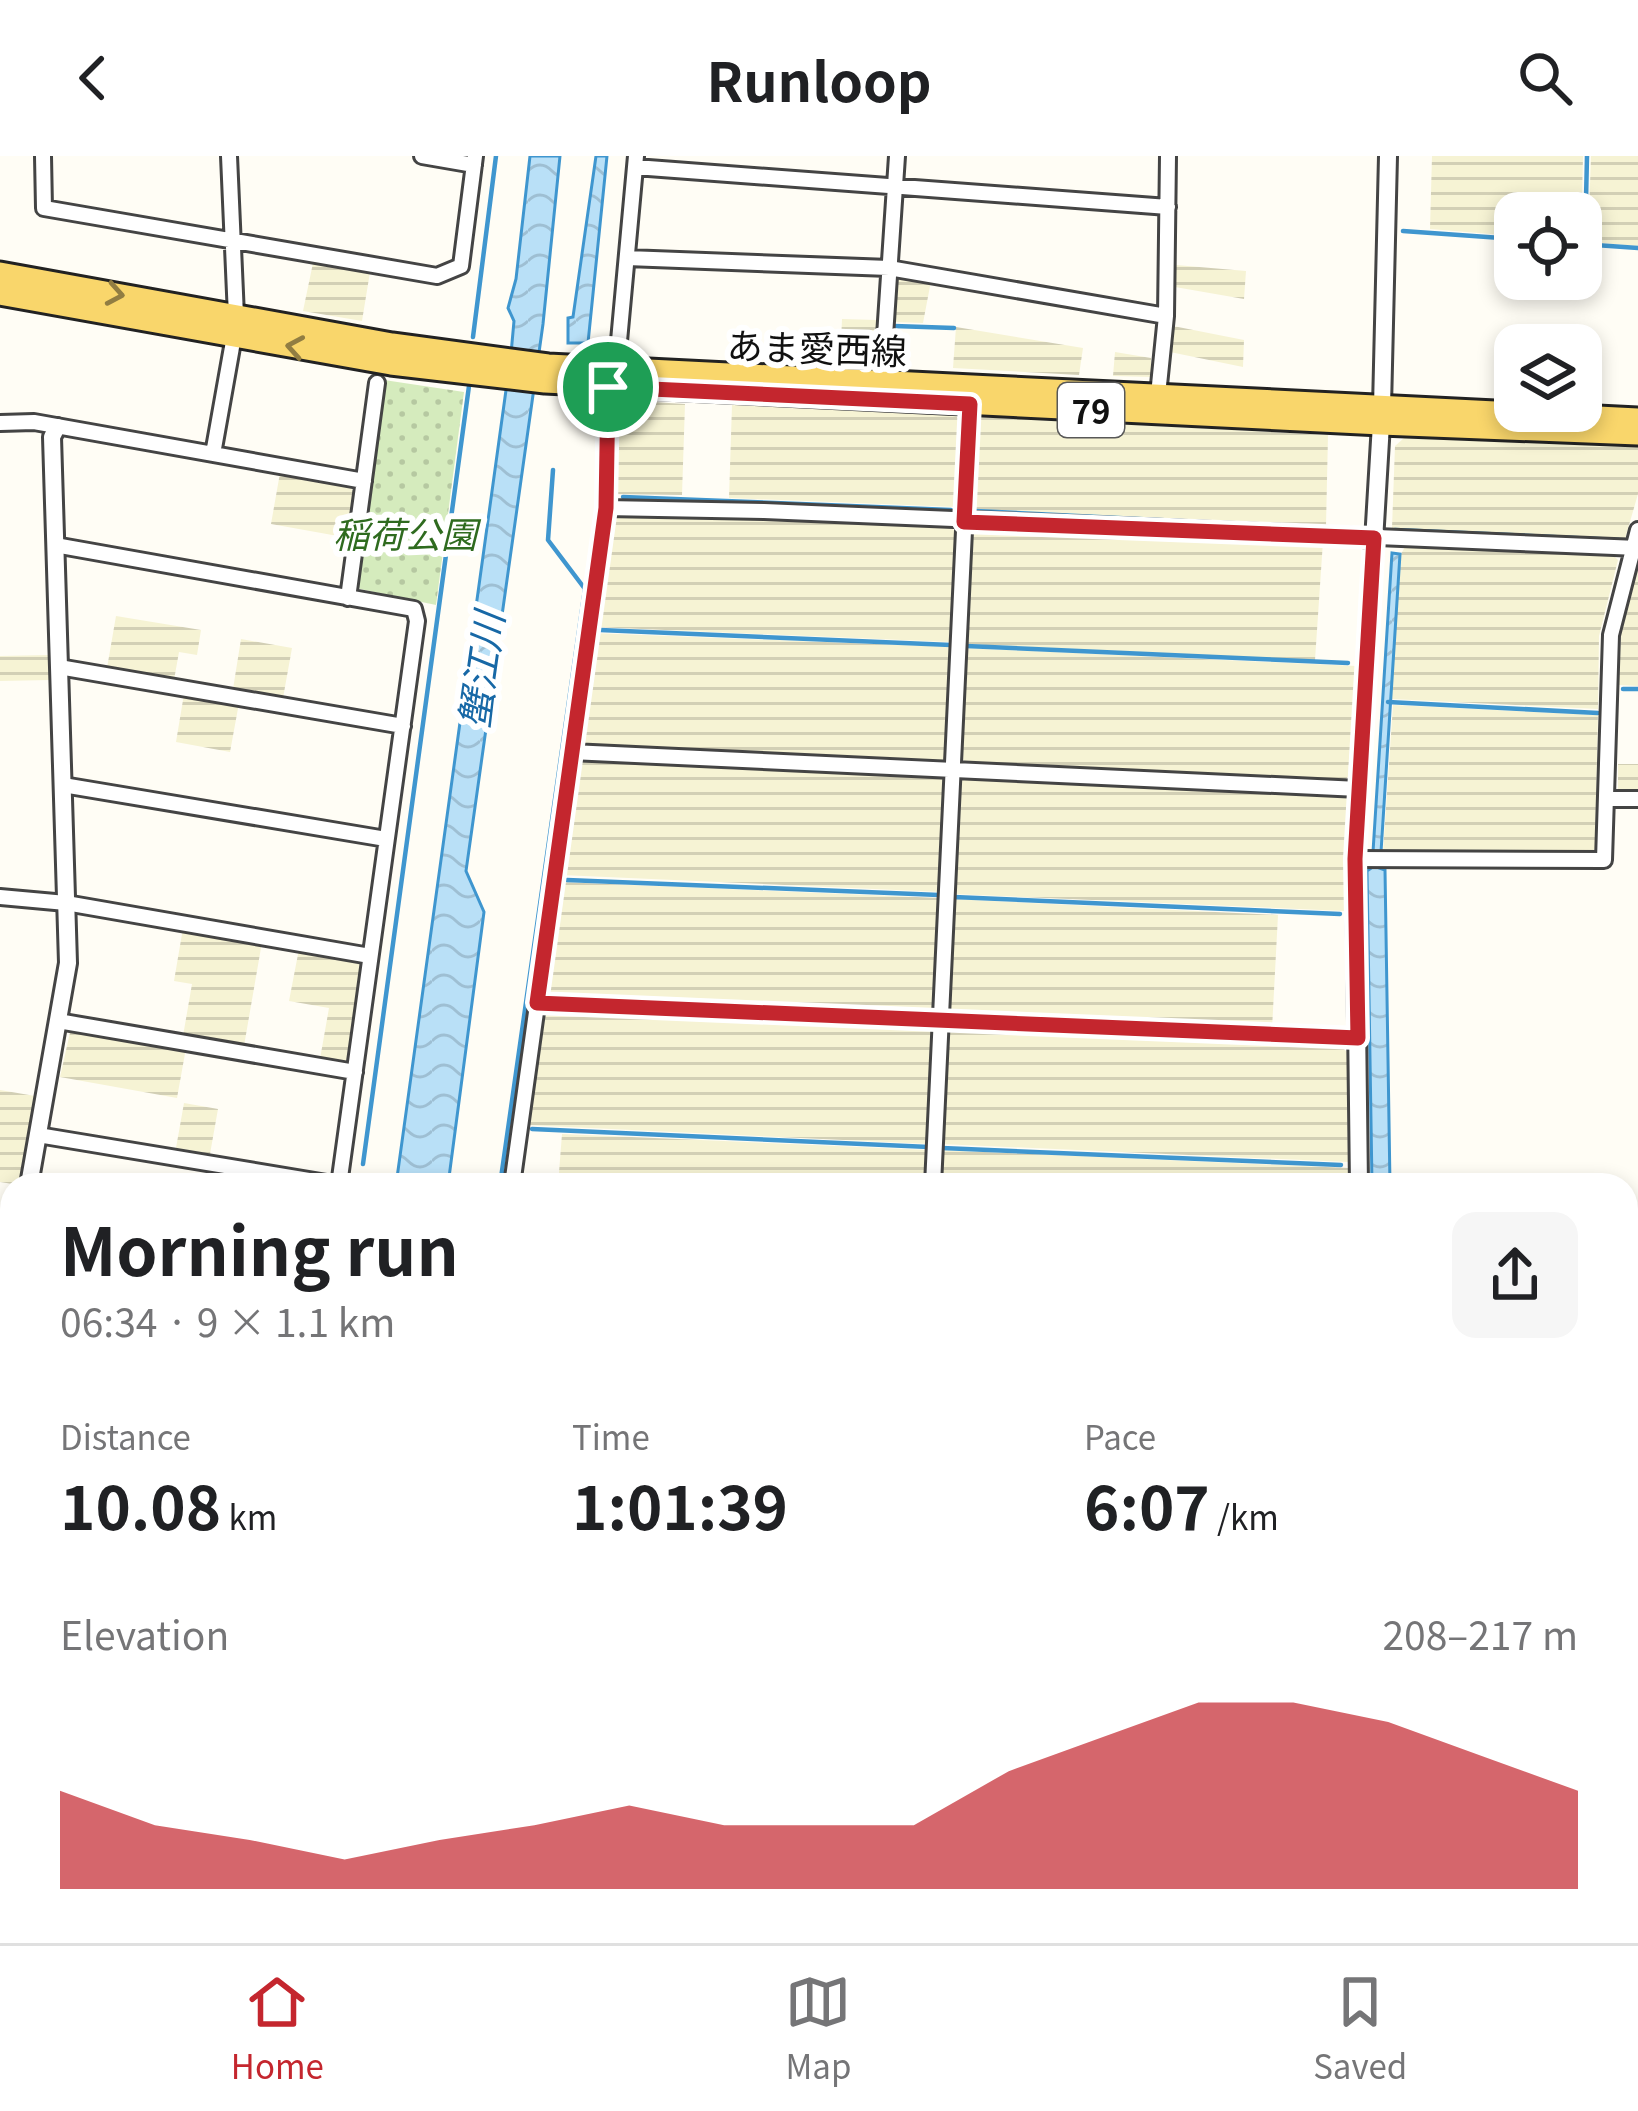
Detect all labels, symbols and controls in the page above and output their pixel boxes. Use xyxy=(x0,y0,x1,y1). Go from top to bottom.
text: Runloop xyxy=(706,39,932,118)
icon: back xyxy=(60,45,126,111)
icon: search xyxy=(1512,45,1578,111)
map controls xyxy=(1494,192,1602,432)
button: locate xyxy=(1494,192,1602,300)
one-way arrow xyxy=(105,280,125,306)
street label: あま愛西線 xyxy=(726,317,908,375)
button: layers xyxy=(1494,324,1602,432)
one-way arrow xyxy=(286,335,306,361)
pin xyxy=(557,336,659,438)
icon: arrive xyxy=(575,354,641,420)
road number: 79 xyxy=(1058,383,1124,437)
park label: 稲荷公園 xyxy=(333,506,482,558)
water label: 蟹江川 xyxy=(443,604,515,732)
text: Morning run xyxy=(60,1199,459,1295)
button: share xyxy=(1452,1212,1578,1338)
text: 06:34 · 9 × 1.1 km xyxy=(60,1292,395,1348)
text: Distance xyxy=(60,1412,191,1460)
text: Time xyxy=(572,1412,650,1460)
text: Pace xyxy=(1084,1412,1156,1460)
text: 10.08 xyxy=(60,1460,221,1547)
text: 1:01:39 xyxy=(572,1460,788,1547)
text: 6:07 xyxy=(1084,1460,1210,1547)
text: km xyxy=(221,1492,277,1540)
text: /km xyxy=(1210,1492,1279,1540)
text: Elevation xyxy=(60,1605,229,1661)
text: 208–217 m xyxy=(1382,1605,1578,1661)
tab: Home xyxy=(231,1969,324,2089)
tab: Map xyxy=(785,1969,851,2089)
tab: Saved xyxy=(1313,1969,1407,2089)

